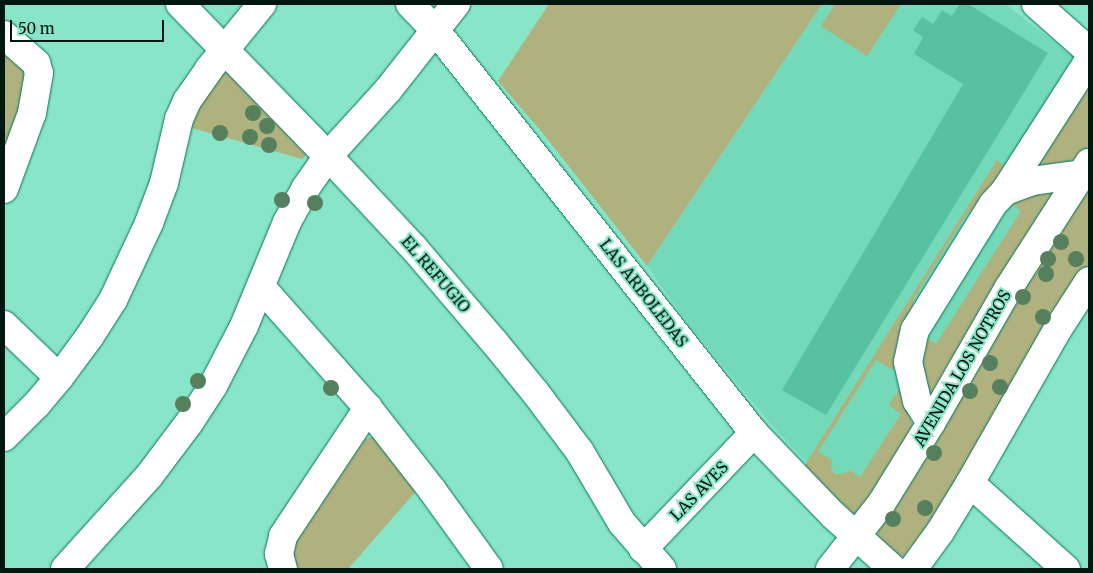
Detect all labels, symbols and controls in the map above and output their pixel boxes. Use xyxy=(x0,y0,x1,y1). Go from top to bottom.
scale bar xyxy=(12,10,166,42)
text: 50 m xyxy=(18,19,55,38)
street label: EL REFUGIO xyxy=(397,232,475,316)
street label: LAS ARBOLEDAS xyxy=(596,235,692,351)
street label: AVENIDA LOS NOTROS xyxy=(909,286,1015,450)
street label: LAS AVES xyxy=(666,457,732,525)

